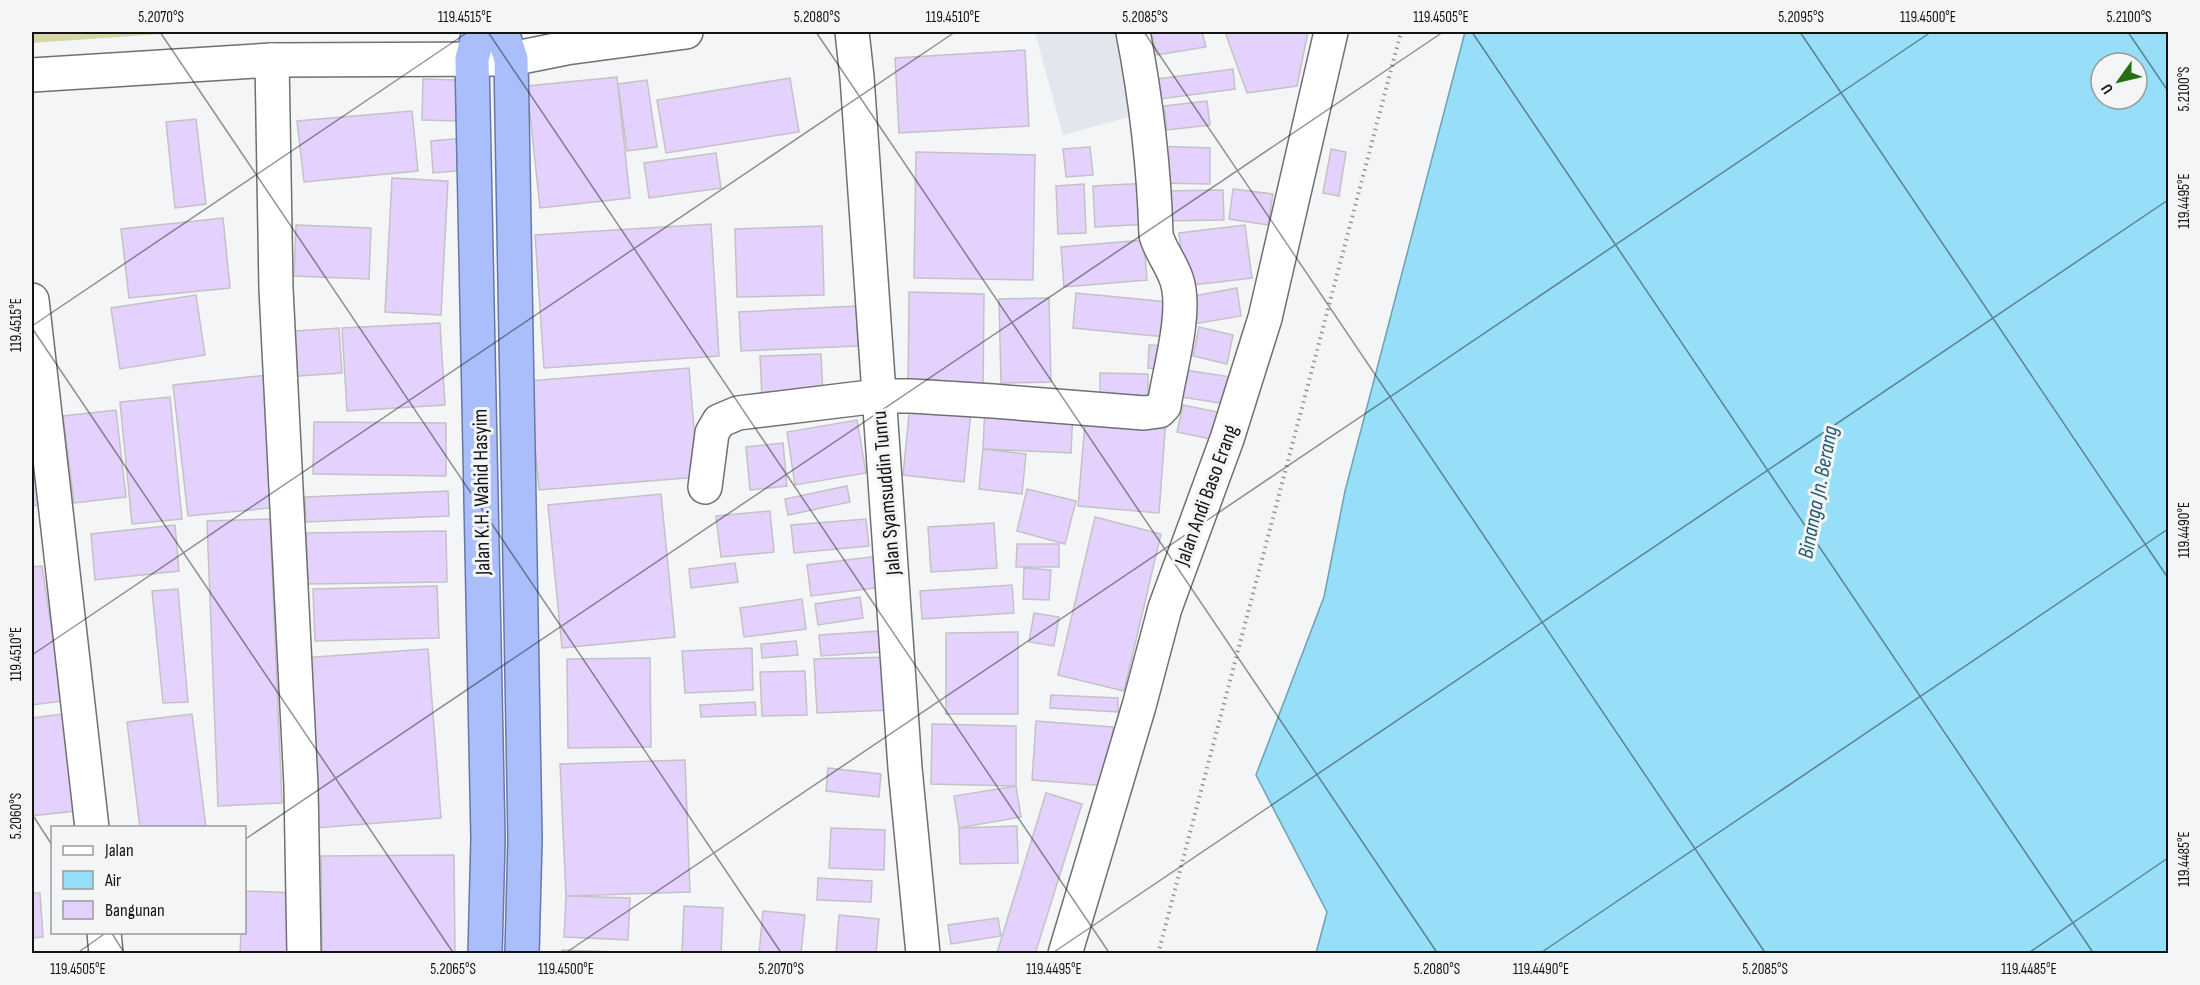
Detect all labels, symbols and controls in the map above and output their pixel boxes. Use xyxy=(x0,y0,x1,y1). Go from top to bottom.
text: 5.2070°S xyxy=(138,8,184,27)
text: 119.4515°E xyxy=(438,8,492,27)
text: 5.2080°S xyxy=(794,8,840,27)
text: 119.4510°E xyxy=(926,8,980,27)
text: 5.2085°S xyxy=(1122,8,1168,27)
text: 119.4505°E xyxy=(1413,8,1469,27)
text: 5.2095°S xyxy=(1778,8,1824,27)
text: 119.4500°E xyxy=(1900,8,1956,27)
text: 5.2100°S xyxy=(2106,8,2152,27)
north arrow xyxy=(2089,51,2149,111)
text: 5.2100°S xyxy=(2175,66,2194,112)
text: U xyxy=(2098,80,2118,97)
text: 119.4495°E xyxy=(2175,173,2194,229)
text: 119.4515°E xyxy=(7,298,26,352)
street label: Jalan K.H. Wahid Hasyim xyxy=(468,409,495,576)
street label: Jalan Syamsuddin Tunru xyxy=(867,410,906,577)
street label: Jalan Andi Baso Erang xyxy=(1169,421,1244,570)
water label: Binanga Jn. Berang xyxy=(1792,424,1845,561)
text: 119.4490°E xyxy=(2175,502,2194,558)
text: 119.4510°E xyxy=(7,627,26,681)
text: 5.2060°S xyxy=(7,793,26,839)
legend xyxy=(51,826,246,934)
text: 119.4485°E xyxy=(2175,831,2194,887)
text: Jalan xyxy=(104,840,134,861)
text: Air xyxy=(104,870,121,891)
text: Bangunan xyxy=(105,900,165,921)
text: 119.4505°E xyxy=(50,960,106,979)
text: 5.2065°S xyxy=(430,960,476,979)
text: 119.4500°E xyxy=(538,960,594,979)
text: 5.2070°S xyxy=(758,960,804,979)
text: 119.4495°E xyxy=(1026,960,1082,979)
text: 5.2080°S xyxy=(1414,960,1460,979)
text: 119.4490°E xyxy=(1513,960,1569,979)
text: 5.2085°S xyxy=(1742,960,1788,979)
text: 119.4485°E xyxy=(2001,960,2057,979)

